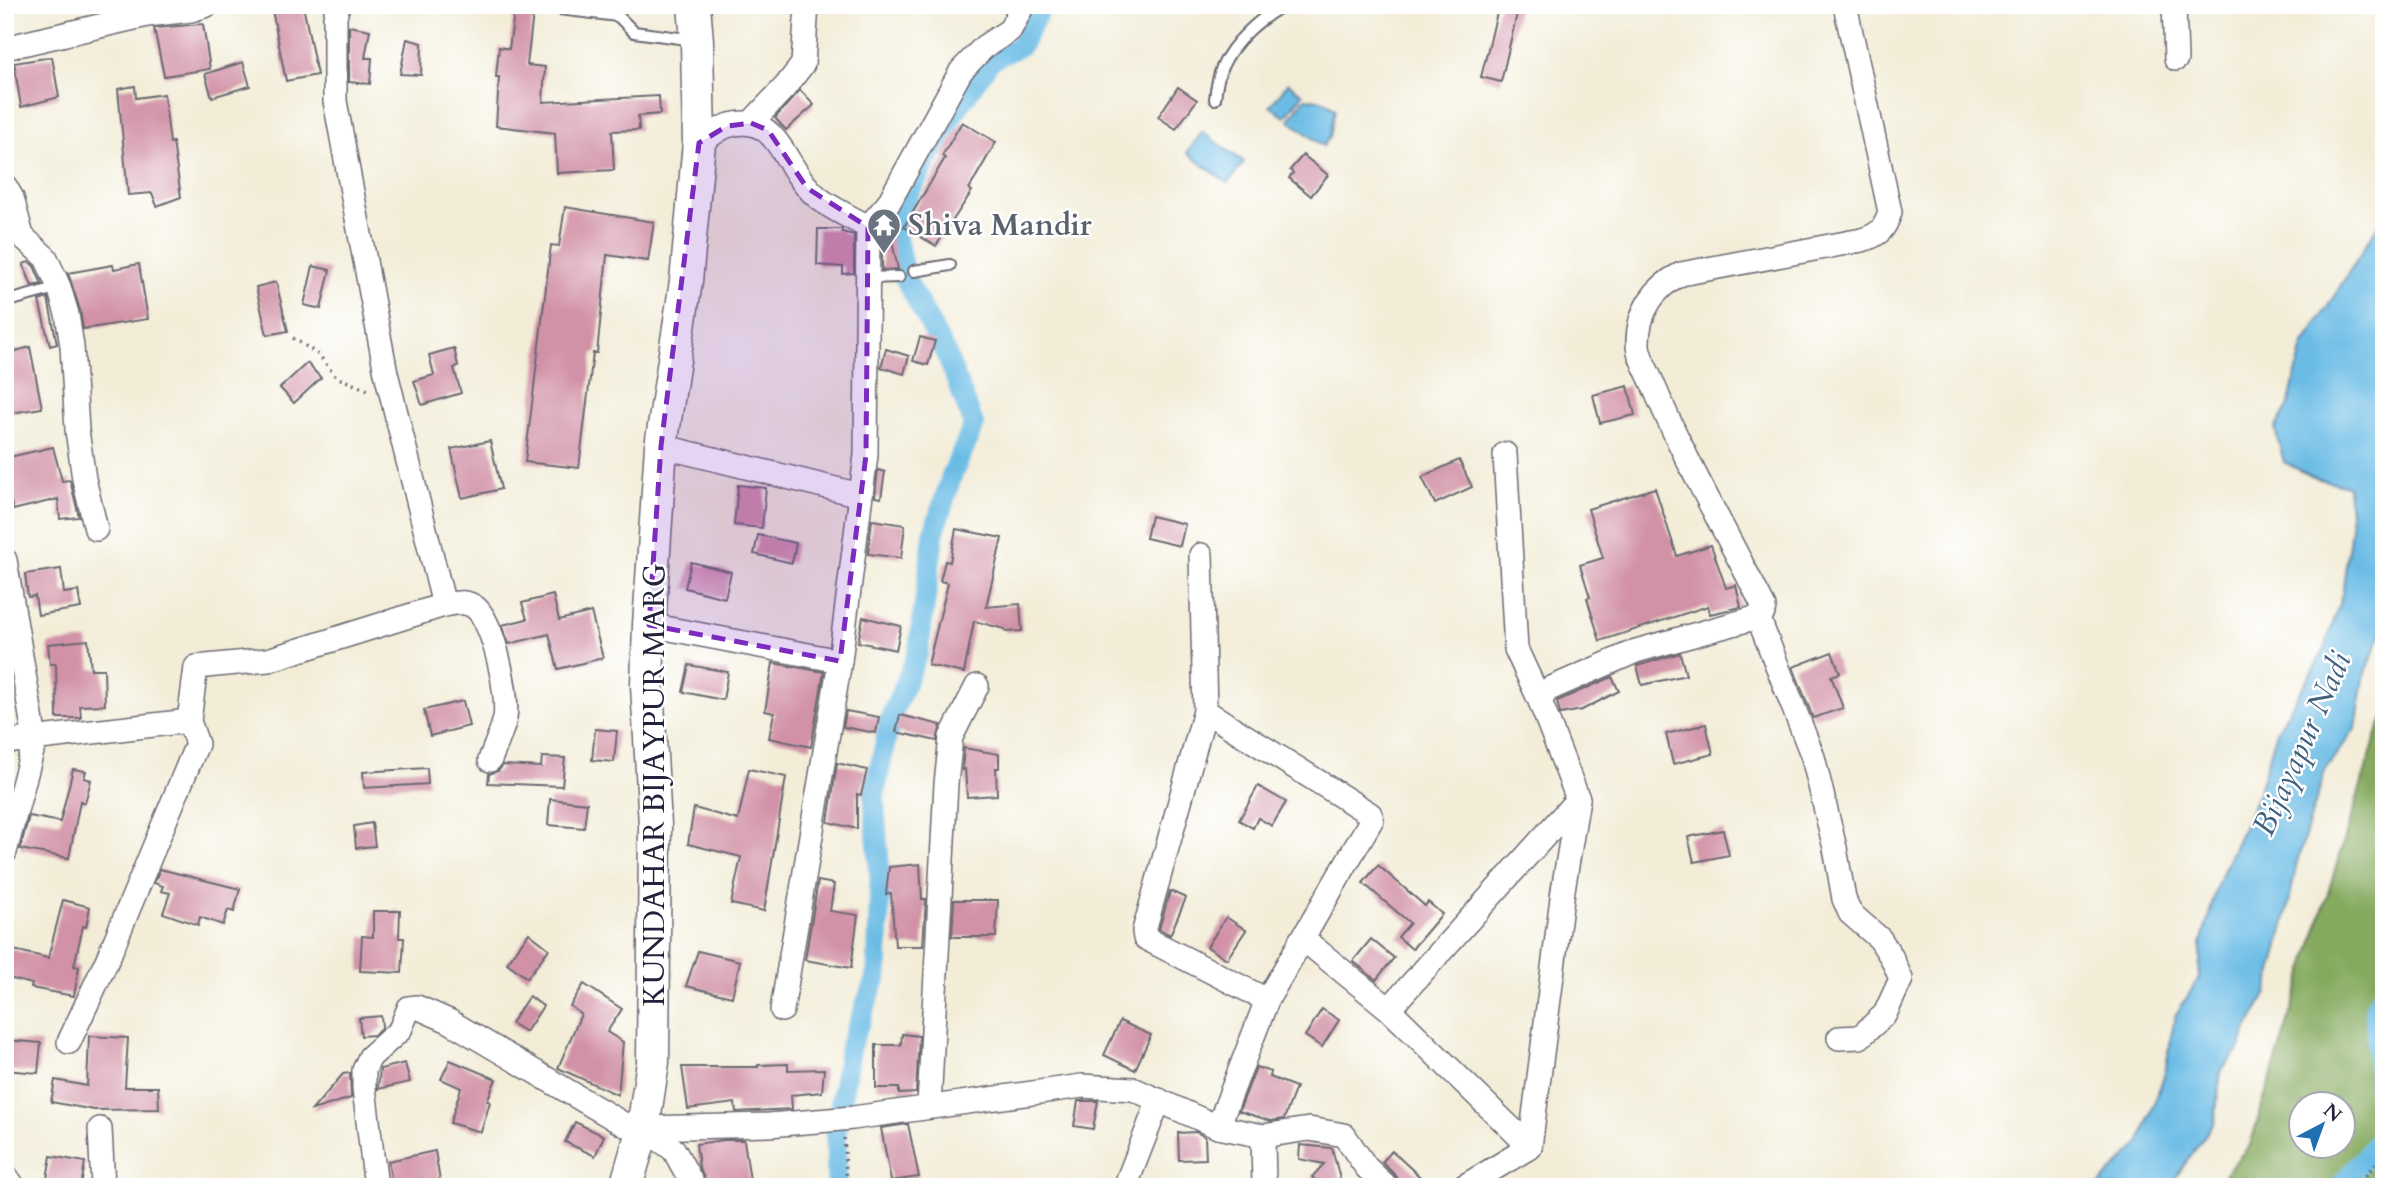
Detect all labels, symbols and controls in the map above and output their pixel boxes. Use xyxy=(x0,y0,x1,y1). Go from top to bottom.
place label: Shiva Mandir xyxy=(908,205,1093,246)
temple icon: Shiva Mandir xyxy=(865,206,903,255)
street label: KUNDAHAR BIJAYPUR MARG xyxy=(634,563,675,1007)
water label: Bijayapur Nadi xyxy=(2242,645,2362,843)
north arrow xyxy=(2288,1090,2358,1160)
text: N xyxy=(2318,1098,2348,1128)

